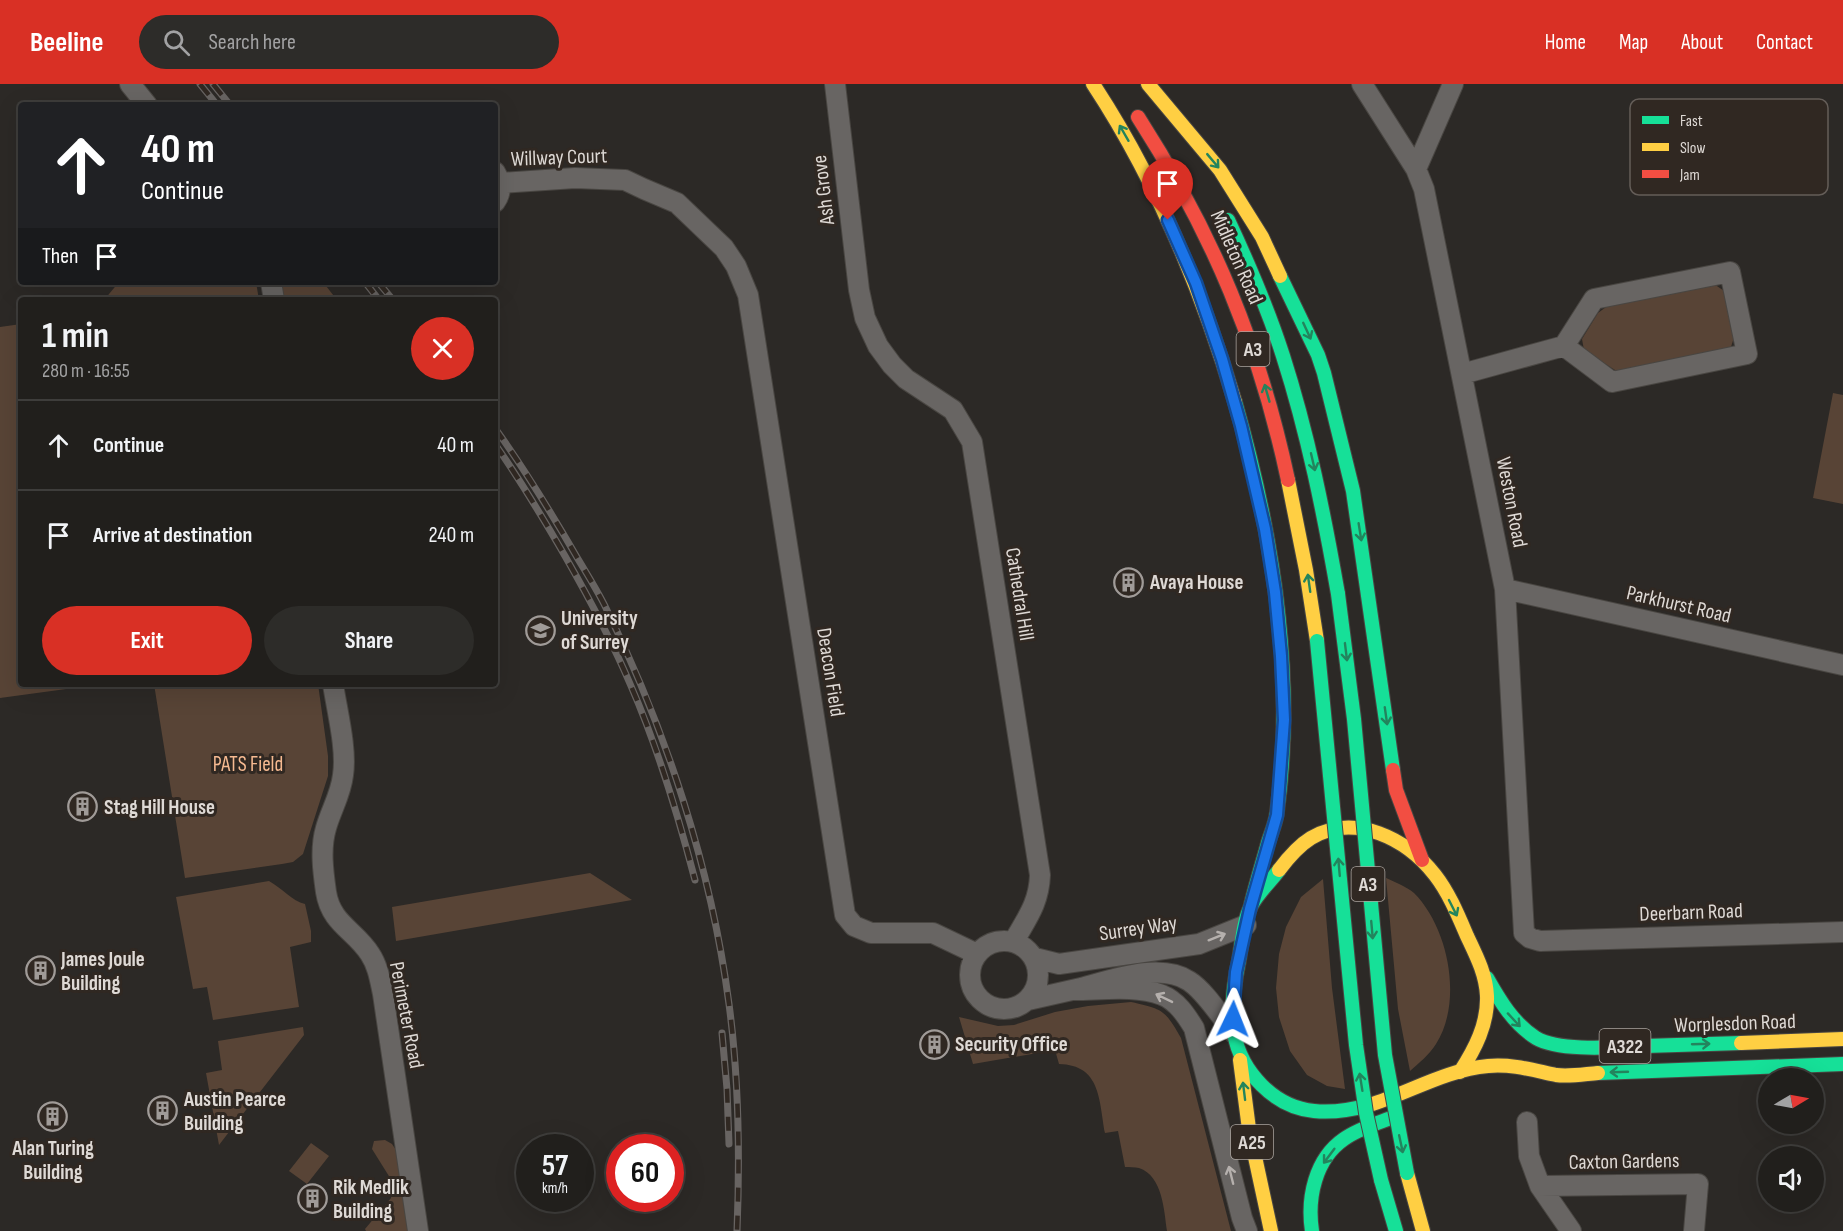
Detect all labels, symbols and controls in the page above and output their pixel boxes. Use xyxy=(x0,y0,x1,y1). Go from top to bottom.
search box xyxy=(139,15,559,69)
text: Beeline xyxy=(30,26,103,59)
icon: search xyxy=(160,26,193,59)
text: Search here xyxy=(208,29,296,56)
text: Home xyxy=(1545,30,1586,55)
text: Map xyxy=(1619,30,1648,55)
text: About xyxy=(1681,30,1723,55)
text: Contact xyxy=(1756,30,1813,55)
legend xyxy=(1630,99,1828,195)
text: Fast xyxy=(1680,112,1703,131)
text: 40 m xyxy=(141,124,215,175)
one-way arrow xyxy=(1118,125,1130,142)
icon: ahead xyxy=(42,126,120,204)
text: Slow xyxy=(1680,139,1705,158)
street label: Willway Court xyxy=(510,143,608,172)
one-way arrow xyxy=(1206,153,1219,169)
street label: Ash Grove xyxy=(807,154,840,227)
pin xyxy=(1142,158,1193,220)
text: Jam xyxy=(1679,166,1700,185)
icon: arrive xyxy=(1151,167,1184,200)
text: Continue xyxy=(141,175,224,207)
street label: Midleton Road xyxy=(1205,207,1268,308)
icon: arrive xyxy=(90,240,123,273)
text: Then xyxy=(42,243,78,270)
text: 1 min xyxy=(42,315,109,358)
button: close xyxy=(411,317,474,380)
one-way arrow xyxy=(1301,322,1313,340)
road number: A3 xyxy=(1236,332,1270,366)
text: 280 m · 16:55 xyxy=(42,359,130,383)
one-way arrow xyxy=(1261,384,1272,403)
icon: ahead xyxy=(42,429,75,462)
text: Continue xyxy=(93,432,164,459)
text: 40 m xyxy=(437,432,474,459)
one-way arrow xyxy=(1308,452,1319,472)
street label: Weston Road xyxy=(1491,455,1533,549)
icon: arrive xyxy=(42,519,75,552)
text: Arrive at destination xyxy=(93,522,252,549)
text: 240 m xyxy=(428,522,474,549)
one-way arrow xyxy=(1354,522,1365,541)
street label: Cathedral Hill xyxy=(1000,546,1039,642)
building icon: Avaya House xyxy=(1113,566,1145,598)
place label: Avaya House xyxy=(1149,570,1243,595)
one-way arrow xyxy=(1303,574,1314,594)
street label: Parkhurst Road xyxy=(1624,580,1734,629)
button: Exit xyxy=(42,606,252,675)
button: Share xyxy=(264,606,474,675)
place label: University of Surrey xyxy=(561,606,638,655)
school or university icon: University of Surrey xyxy=(524,614,556,646)
street label: Deacon Field xyxy=(811,626,850,718)
one-way arrow xyxy=(1340,642,1351,661)
one-way arrow xyxy=(1381,706,1392,725)
park label: PATS Field xyxy=(213,752,283,777)
building icon: Stag Hill House xyxy=(67,791,99,823)
place label: Stag Hill House xyxy=(104,795,215,820)
one-way arrow xyxy=(1333,858,1344,877)
road number: A3 xyxy=(1352,867,1384,901)
street label: Deerbarn Road xyxy=(1639,898,1743,927)
one-way arrow xyxy=(1448,899,1459,917)
street label: Surrey Way xyxy=(1098,911,1179,946)
one-way arrow xyxy=(1367,919,1378,939)
one-way arrow xyxy=(1207,931,1226,942)
place label: James Joule Building xyxy=(60,947,145,996)
building icon: James Joule Building xyxy=(24,955,56,987)
street label: Perimeter Road xyxy=(384,960,429,1071)
position arrow xyxy=(1201,987,1265,1051)
one-way arrow xyxy=(1155,992,1173,1004)
street label: Worplesdon Road xyxy=(1674,1009,1796,1038)
one-way arrow xyxy=(1507,1012,1521,1027)
building icon: Security Office xyxy=(918,1028,950,1060)
road number: A322 xyxy=(1600,1029,1650,1063)
place label: Security Office xyxy=(955,1032,1068,1057)
one-way arrow xyxy=(1691,1039,1711,1050)
one-way arrow xyxy=(1610,1067,1630,1078)
north arrow xyxy=(1758,1068,1824,1134)
map controls xyxy=(1758,1068,1824,1212)
one-way arrow xyxy=(1356,1072,1367,1092)
one-way arrow xyxy=(1239,1082,1250,1101)
place label: Austin Pearce Building xyxy=(183,1087,286,1136)
building icon: Austin Pearce Building xyxy=(147,1095,179,1127)
building icon: Alan Turing Building xyxy=(37,1101,69,1133)
road number: A25 xyxy=(1231,1125,1273,1159)
one-way arrow xyxy=(1396,1133,1407,1153)
speed limit sign: 60 xyxy=(606,1134,684,1212)
place label: Alan Turing Building xyxy=(11,1136,94,1185)
button: sound xyxy=(1758,1146,1824,1212)
text: 57 xyxy=(542,1148,568,1184)
one-way arrow xyxy=(1323,1148,1336,1164)
street label: Caxton Gardens xyxy=(1568,1148,1680,1175)
one-way arrow xyxy=(1224,1166,1236,1185)
place label: Rik Medlik Building xyxy=(333,1175,409,1224)
text: km/h xyxy=(542,1179,568,1198)
building icon: Rik Medlik Building xyxy=(296,1183,328,1215)

